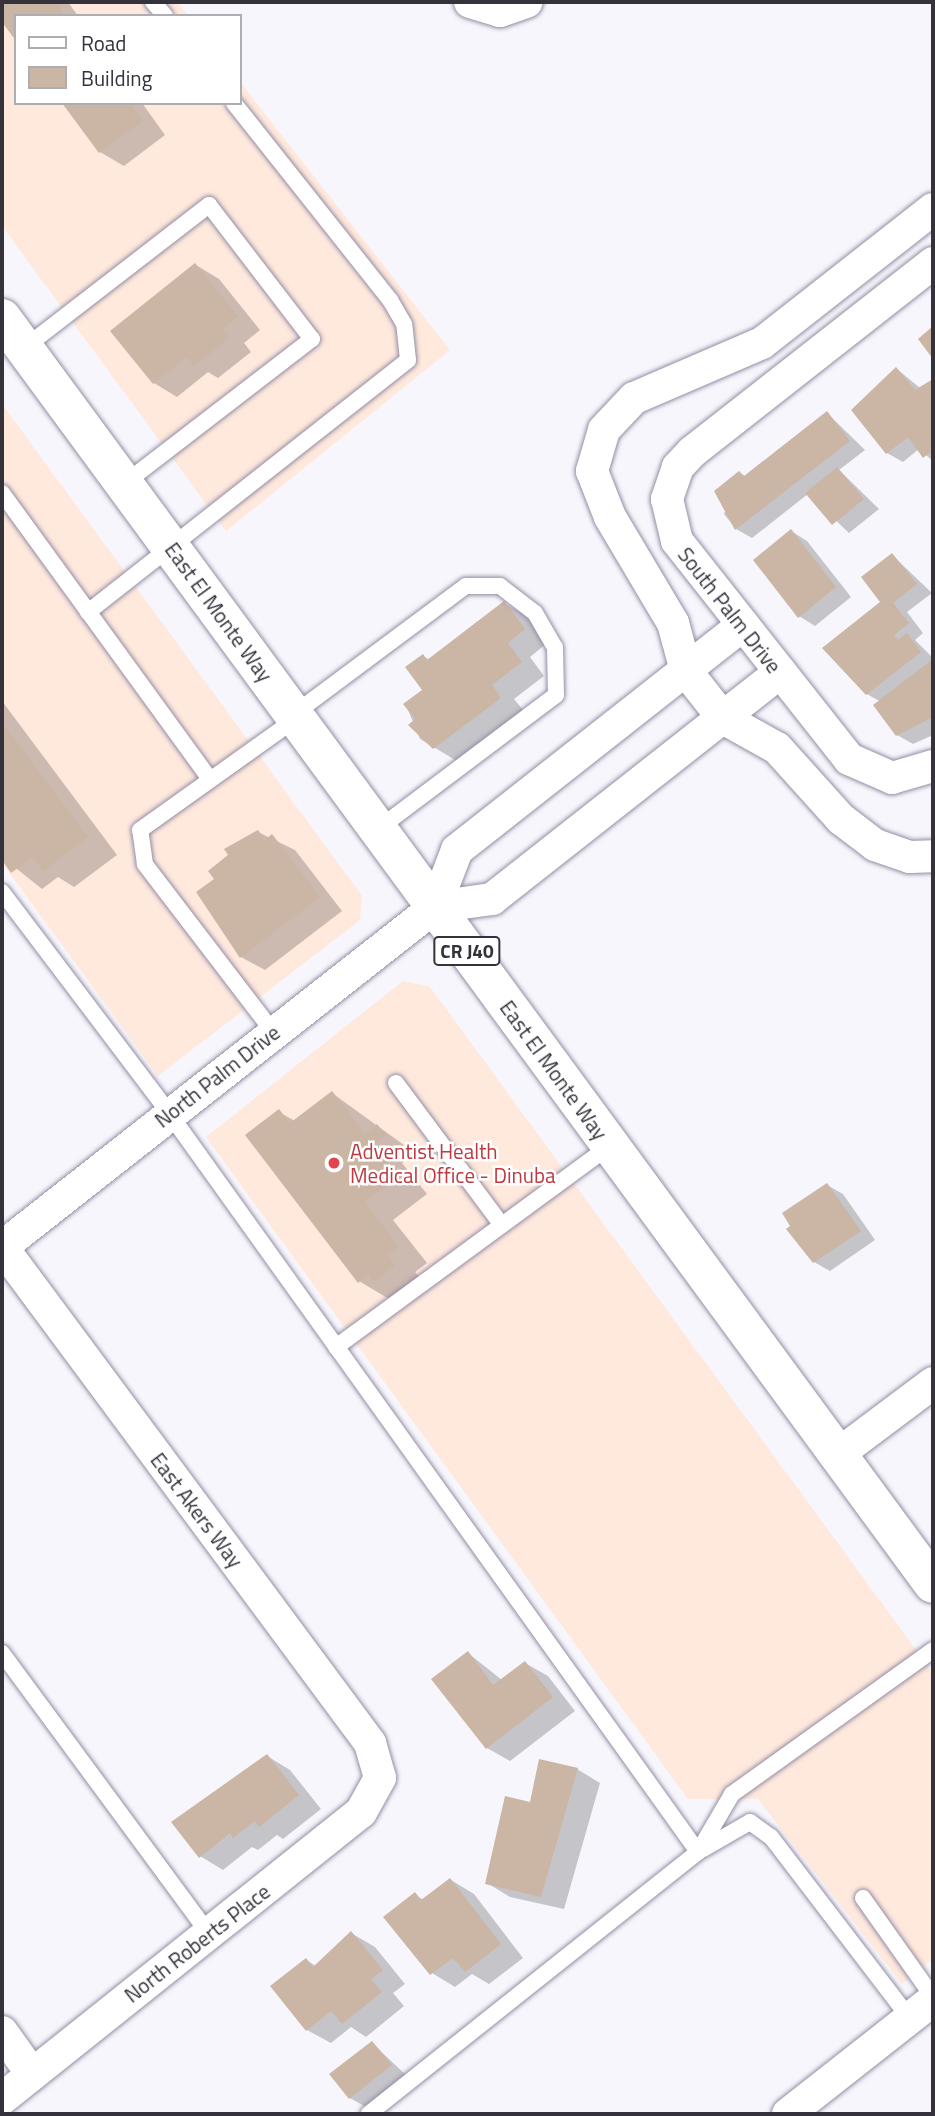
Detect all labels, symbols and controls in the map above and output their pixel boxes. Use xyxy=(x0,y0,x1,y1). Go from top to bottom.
legend xyxy=(14,14,242,105)
text: Road xyxy=(81,27,126,59)
text: Building xyxy=(81,62,152,94)
street label: East El Monte Way xyxy=(160,537,278,687)
street label: South Palm Drive xyxy=(673,542,787,678)
road number: CR J40 xyxy=(432,936,502,967)
street label: East El Monte Way xyxy=(495,995,613,1145)
street label: North Palm Drive xyxy=(150,1019,284,1133)
place label: Adventist Health Medical Office - Dinuba xyxy=(350,1138,556,1188)
marker: Adventist Health Medical Office - Dinuba xyxy=(324,1153,344,1173)
street label: East Akers Way xyxy=(146,1448,248,1572)
street label: North Roberts Place xyxy=(119,1878,275,2008)

